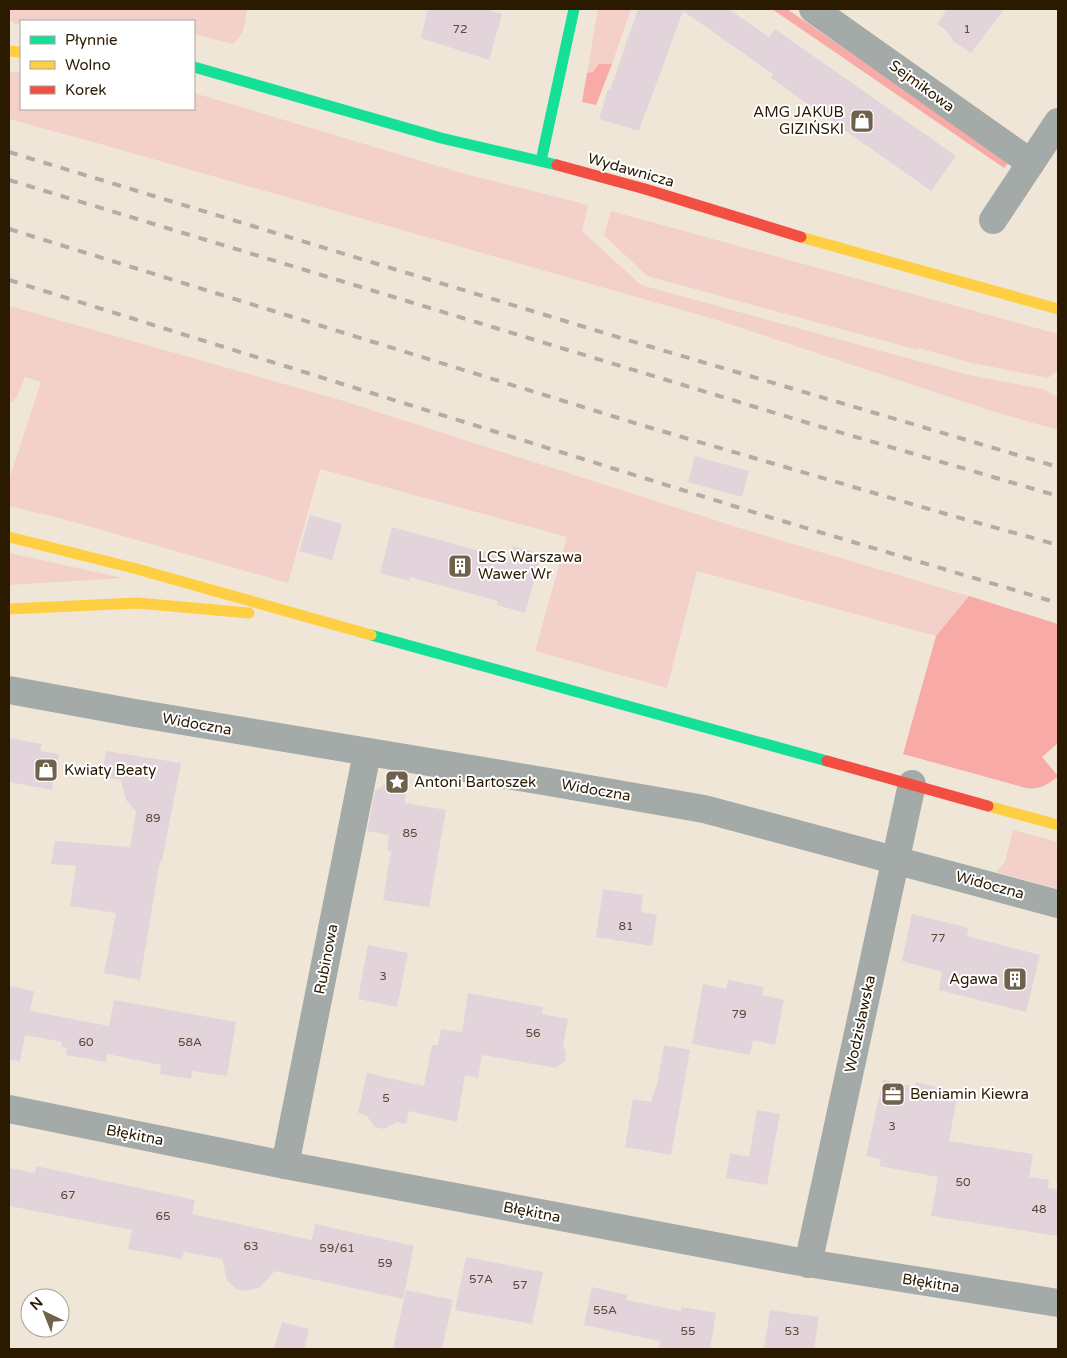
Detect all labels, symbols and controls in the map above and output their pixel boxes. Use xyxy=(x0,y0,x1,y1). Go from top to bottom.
legend xyxy=(20,20,195,110)
house number: 72 xyxy=(452,22,468,36)
house number: 1 xyxy=(963,22,971,36)
text: Płynnie xyxy=(65,31,118,49)
text: Wolno xyxy=(65,56,111,74)
street label: Sejmikowa xyxy=(886,56,958,116)
text: Korek xyxy=(65,81,106,99)
place label: AMG JAKUB GIZIŃSKI xyxy=(753,103,844,138)
shop icon: AMG JAKUB GIZIŃSKI xyxy=(849,108,875,134)
street label: Wydawnicza xyxy=(586,149,676,191)
place label: LCS Warszawa Wawer Wr xyxy=(478,548,582,583)
building icon: LCS Warszawa Wawer Wr xyxy=(447,553,473,579)
street label: Widoczna xyxy=(161,709,233,739)
shop icon: Kwiaty Beaty xyxy=(33,757,59,783)
place label: Kwiaty Beaty xyxy=(64,761,156,779)
place icon: Antoni Bartoszek xyxy=(384,769,410,795)
place label: Antoni Bartoszek xyxy=(414,773,536,791)
street label: Widoczna xyxy=(560,775,632,805)
house number: 89 xyxy=(145,811,161,825)
house number: 85 xyxy=(402,826,418,840)
street label: Widoczna xyxy=(954,867,1026,903)
house number: 81 xyxy=(618,919,634,933)
street label: Rubinowa xyxy=(310,922,342,996)
house number: 77 xyxy=(930,931,946,945)
building icon: Agawa xyxy=(1002,966,1028,992)
house number: 3 xyxy=(379,969,387,983)
place label: Agawa xyxy=(949,970,998,988)
street label: Wodzisławska xyxy=(841,974,879,1074)
house number: 79 xyxy=(731,1007,747,1021)
house number: 56 xyxy=(525,1026,541,1040)
house number: 60 xyxy=(78,1035,94,1049)
house number: 58A xyxy=(178,1035,202,1049)
office icon: Beniamin Kiewra xyxy=(880,1081,906,1107)
place label: Beniamin Kiewra xyxy=(910,1085,1029,1103)
house number: 5 xyxy=(382,1091,390,1105)
house number: 3 xyxy=(888,1119,896,1133)
street label: Błękitna xyxy=(105,1121,165,1149)
house number: 50 xyxy=(955,1175,971,1189)
house number: 67 xyxy=(60,1188,76,1202)
street label: Błękitna xyxy=(502,1198,562,1226)
house number: 48 xyxy=(1031,1202,1047,1216)
house number: 65 xyxy=(155,1209,171,1223)
house number: 63 xyxy=(243,1239,259,1253)
house number: 59/61 xyxy=(319,1241,355,1255)
house number: 59 xyxy=(377,1256,393,1270)
street label: Błękitna xyxy=(901,1270,961,1296)
house number: 57A xyxy=(469,1272,493,1286)
house number: 57 xyxy=(512,1278,528,1292)
north arrow xyxy=(20,1288,70,1338)
text: N xyxy=(27,1294,46,1314)
house number: 55A xyxy=(593,1303,617,1317)
house number: 55 xyxy=(680,1324,696,1338)
house number: 53 xyxy=(784,1324,800,1338)

